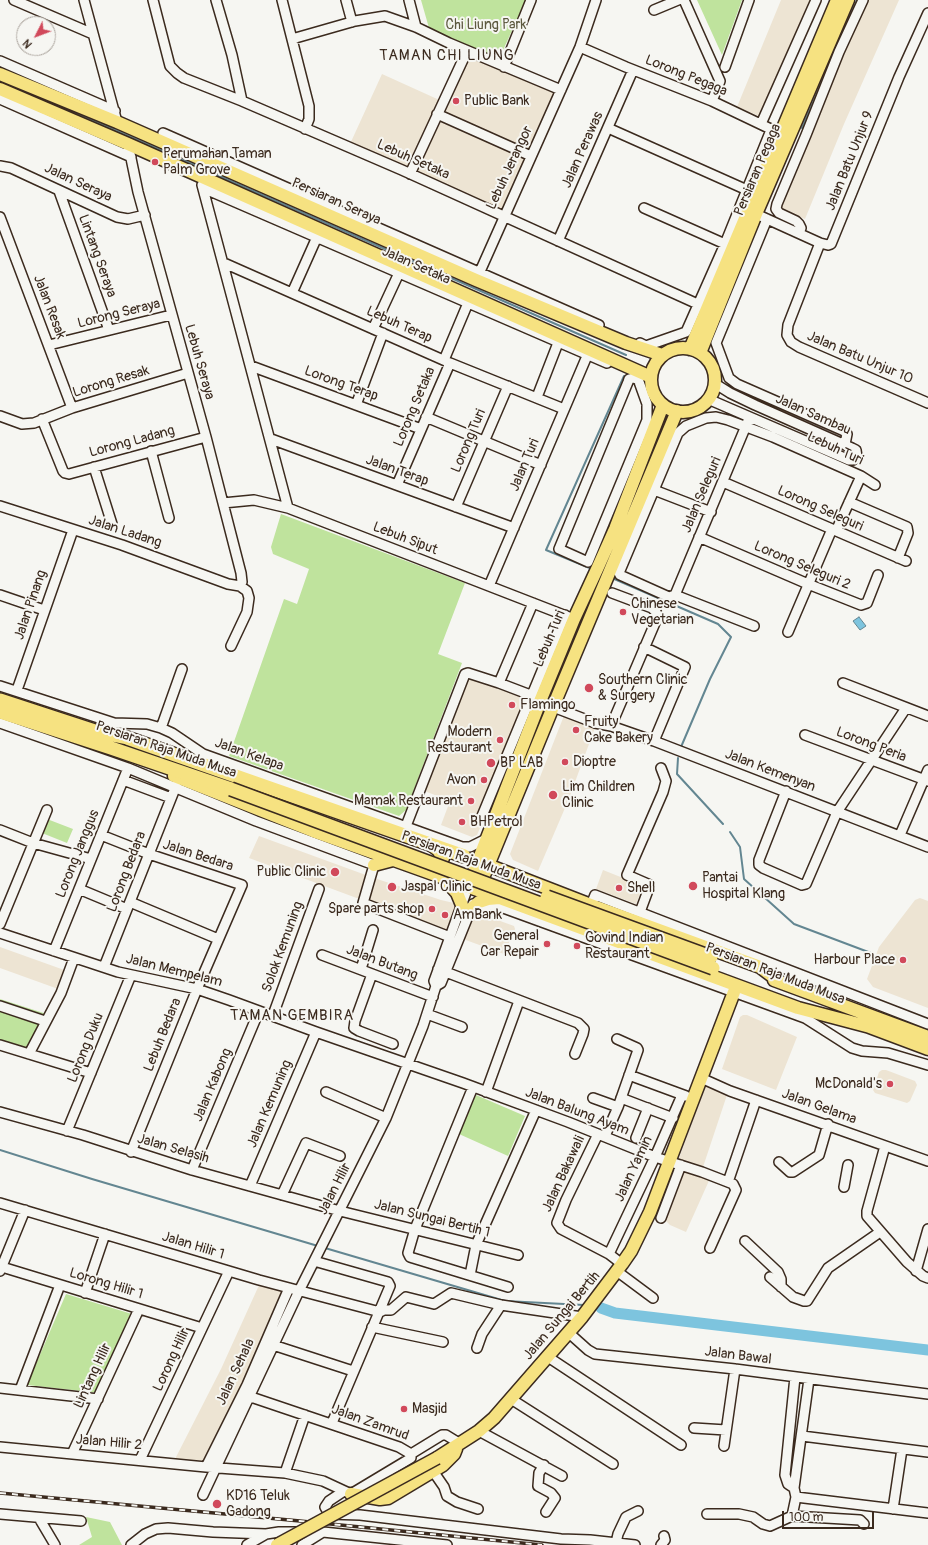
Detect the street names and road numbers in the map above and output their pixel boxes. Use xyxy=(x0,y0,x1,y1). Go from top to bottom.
street label: Lorong Pegaga xyxy=(642,52,730,100)
street label: Jalan Perawas xyxy=(559,109,607,191)
street label: Jalan Batu Unjur 9 xyxy=(822,109,878,213)
street label: Persiaran Pegaga xyxy=(731,121,785,219)
street label: Lebuh Jerangor xyxy=(483,123,537,213)
street label: Lebuh Setaka xyxy=(374,136,452,184)
street label: Jalan Seraya xyxy=(42,160,114,206)
street label: Persiaran Seraya xyxy=(289,175,383,229)
street label: Lintang Seraya xyxy=(74,212,120,300)
street label: Jalan Setaka xyxy=(379,243,453,289)
street label: Jalan Resak xyxy=(29,273,69,341)
street label: Lorong Seraya xyxy=(76,296,162,332)
street label: Lebuh Terap xyxy=(363,303,435,347)
street label: Lebuh Seraya xyxy=(180,322,218,402)
street label: Jalan Batu Unjur 10 xyxy=(804,328,916,388)
street label: Lorong Resak xyxy=(71,362,151,402)
street label: Lorong Terap xyxy=(302,363,380,405)
street label: Lorong Setaka xyxy=(391,365,439,449)
street label: Jalan Sambau xyxy=(773,391,853,439)
street label: Lorong Turi xyxy=(448,407,490,475)
street label: Lorong Ladang xyxy=(87,423,177,461)
street label: Lebuh Turi xyxy=(804,429,866,469)
street label: Jalan Turi xyxy=(506,436,544,494)
street label: Jalan Terap xyxy=(363,452,431,490)
street label: Jalan Seleguri xyxy=(679,455,725,535)
street label: Lorong Seleguri xyxy=(774,483,866,535)
street label: Jalan Ladang xyxy=(86,512,164,552)
street label: Lebuh Siput xyxy=(370,519,440,559)
street label: Lorong Seleguri 2 xyxy=(751,538,853,594)
street label: Jalan Pinang xyxy=(11,568,51,642)
street label: Lebuh Turi xyxy=(531,608,569,670)
street label: Persiaran Raja Muda Musa xyxy=(93,718,239,782)
street label: Lorong Peria xyxy=(833,724,909,766)
street label: Jalan Kelapa xyxy=(212,735,286,775)
street label: Jalan Kemenyan xyxy=(722,746,818,796)
street label: Lorong Janggus xyxy=(53,807,103,901)
street label: Persiaran Raja Muda Musa xyxy=(399,828,543,894)
street label: Lorong Bedara xyxy=(104,829,150,915)
street label: Jalan Bedara xyxy=(161,837,235,875)
street label: Solok Kemuning xyxy=(259,899,307,995)
street label: Persiaran Raja Muda Musa xyxy=(703,940,847,1008)
street label: Jalan Butang xyxy=(344,942,420,984)
street label: Jalan Mempelam xyxy=(124,951,224,991)
street label: Lebuh Bedara xyxy=(141,996,185,1074)
street label: Lorong Duku xyxy=(64,1011,108,1085)
street label: Jalan Kabong xyxy=(190,1046,236,1124)
street label: Jalan Kemuning xyxy=(244,1058,296,1150)
street label: Jalan Balung Ayam xyxy=(523,1084,631,1140)
street label: Jalan Gelama xyxy=(779,1086,859,1128)
street label: Jalan Selasih xyxy=(135,1131,211,1167)
street label: Jalan Bakawali xyxy=(539,1133,589,1215)
street label: Jalan Yamin xyxy=(612,1134,656,1204)
street label: Jalan Hilir xyxy=(315,1160,355,1218)
street label: Jalan Sungai Bertih 1 xyxy=(372,1196,492,1242)
street label: Jalan Hilir 1 xyxy=(160,1229,226,1263)
street label: Lorong Hilir 1 xyxy=(67,1265,145,1303)
street label: Jalan Sungai Bertih xyxy=(520,1268,604,1364)
street label: Lorong Hilir xyxy=(150,1326,194,1394)
street label: Jalan Sehala xyxy=(213,1336,259,1408)
street label: Lintang Hilir xyxy=(71,1341,115,1411)
street label: Jalan Bawal xyxy=(704,1344,772,1368)
street label: Jalan Zamrud xyxy=(329,1401,411,1445)
street label: Jalan Hilir 2 xyxy=(75,1432,143,1454)

